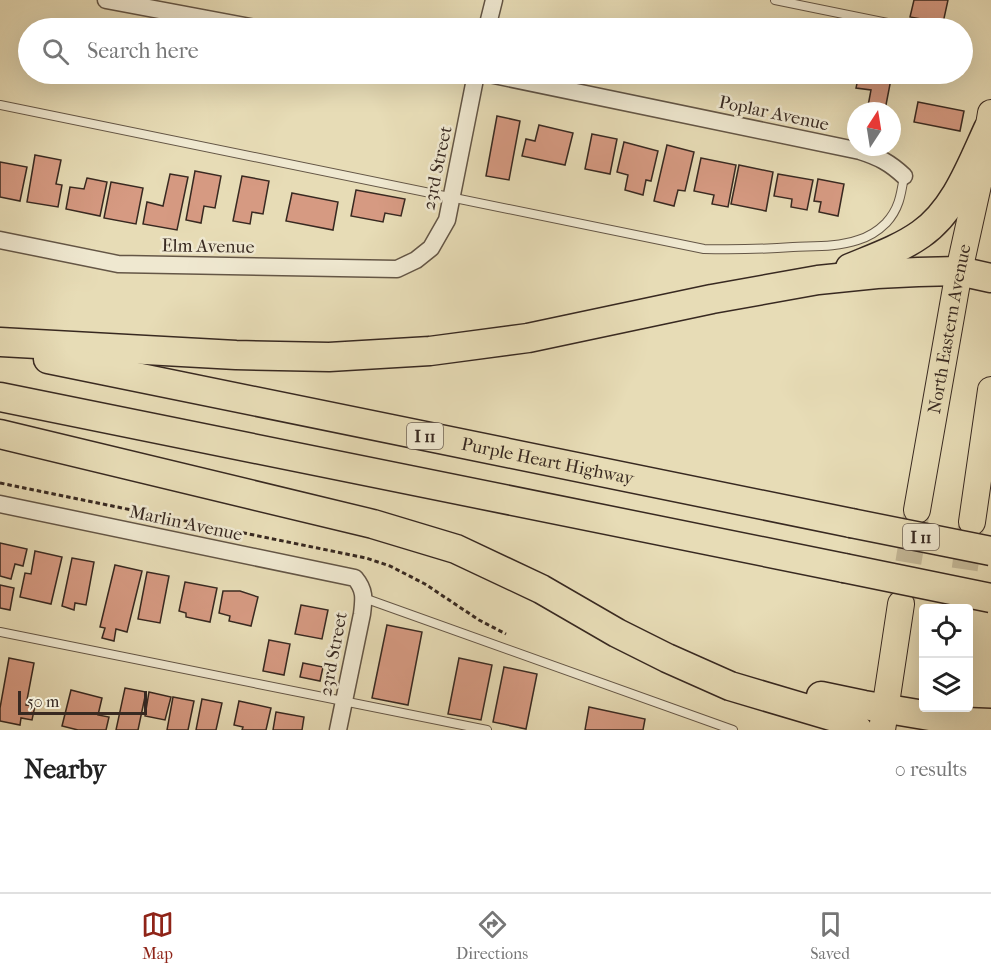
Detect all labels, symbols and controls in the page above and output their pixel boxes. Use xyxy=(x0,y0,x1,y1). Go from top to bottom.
search box xyxy=(18,18,973,84)
icon: search xyxy=(39,35,72,68)
text: Search here xyxy=(87,38,199,64)
street label: Poplar Avenue xyxy=(717,92,831,135)
north arrow xyxy=(847,102,901,156)
street label: 23rd Street xyxy=(418,124,457,212)
street label: Elm Avenue xyxy=(161,235,255,258)
street label: North Eastern Avenue xyxy=(924,242,976,415)
road number: I 11 xyxy=(407,423,443,449)
street label: Purple Heart Highway xyxy=(460,434,637,490)
street label: Marlin Avenue xyxy=(127,501,244,546)
road number: I 11 xyxy=(903,524,939,550)
map controls xyxy=(919,604,973,712)
button: locate xyxy=(919,604,973,658)
street label: 23rd Street xyxy=(315,610,352,698)
button: layers xyxy=(919,658,973,712)
scale bar xyxy=(18,688,147,716)
text: 50 m xyxy=(27,692,59,711)
text: Nearby xyxy=(24,754,106,785)
text: 0 results xyxy=(895,758,967,781)
tab: Map xyxy=(141,908,174,963)
tab: Directions xyxy=(456,908,528,963)
tab: Saved xyxy=(810,908,850,963)

